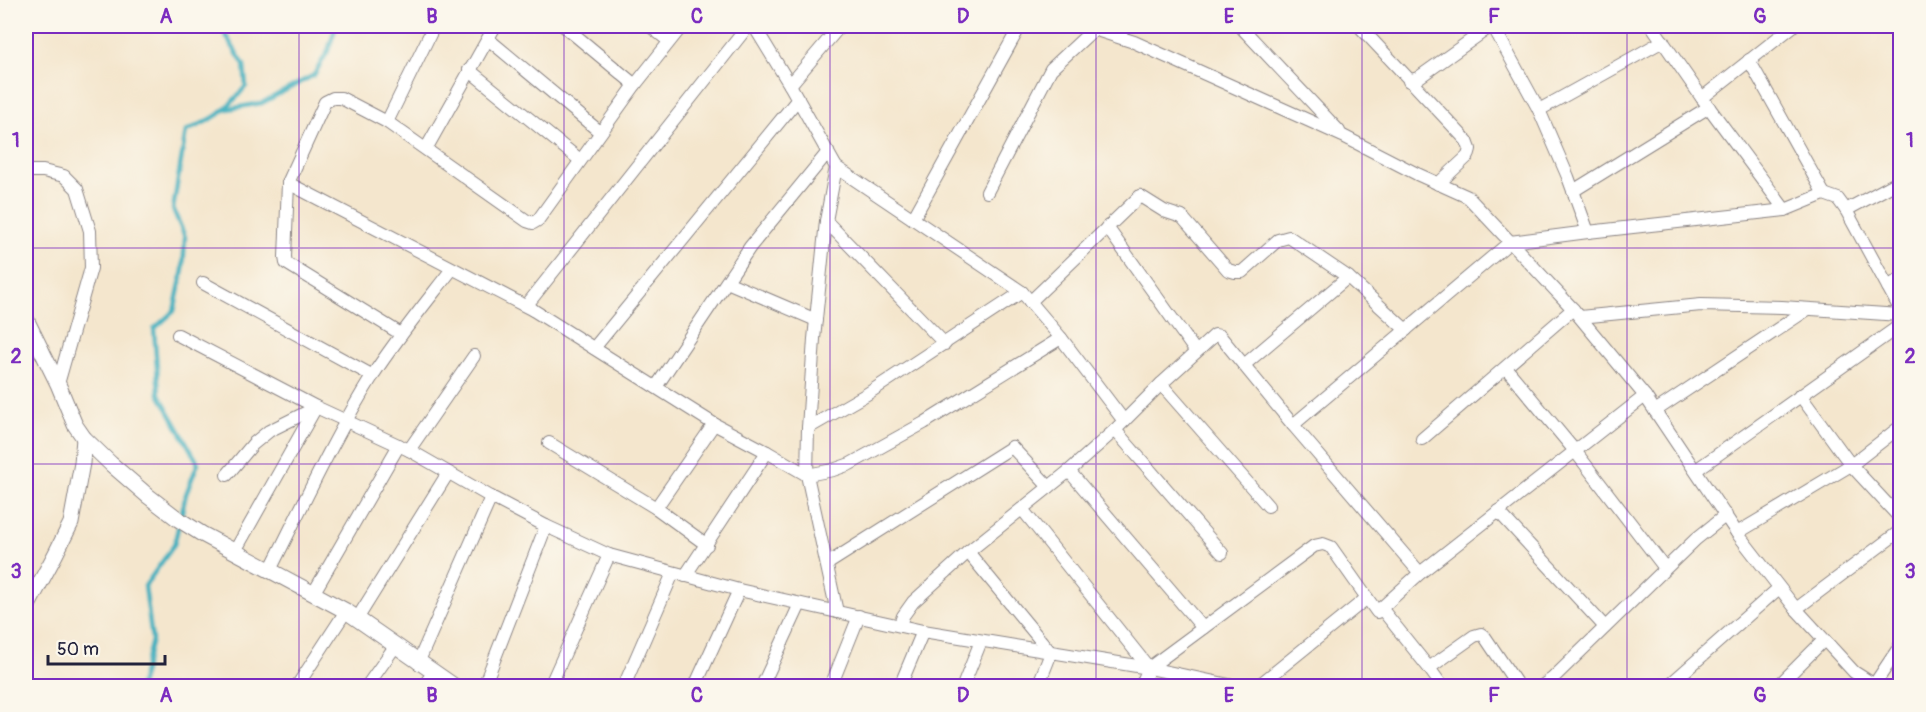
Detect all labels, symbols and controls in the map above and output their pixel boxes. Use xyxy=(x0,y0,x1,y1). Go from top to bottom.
text: A xyxy=(160,4,173,29)
text: B xyxy=(426,4,438,29)
text: C xyxy=(691,4,703,29)
text: D xyxy=(957,4,970,29)
text: E xyxy=(1224,4,1235,29)
text: F xyxy=(1488,4,1500,29)
text: G xyxy=(1753,4,1767,29)
text: 1 xyxy=(12,128,20,153)
text: 1 xyxy=(1906,128,1914,153)
text: 2 xyxy=(10,344,22,369)
text: 2 xyxy=(1904,344,1916,369)
text: 3 xyxy=(10,559,22,584)
text: 3 xyxy=(1904,559,1916,584)
scale bar xyxy=(48,628,165,666)
text: 50 m xyxy=(57,638,99,661)
text: A xyxy=(160,683,173,708)
text: B xyxy=(426,683,438,708)
text: C xyxy=(691,683,703,708)
text: D xyxy=(957,683,970,708)
text: E xyxy=(1224,683,1235,708)
text: F xyxy=(1488,683,1500,708)
text: G xyxy=(1753,683,1767,708)

